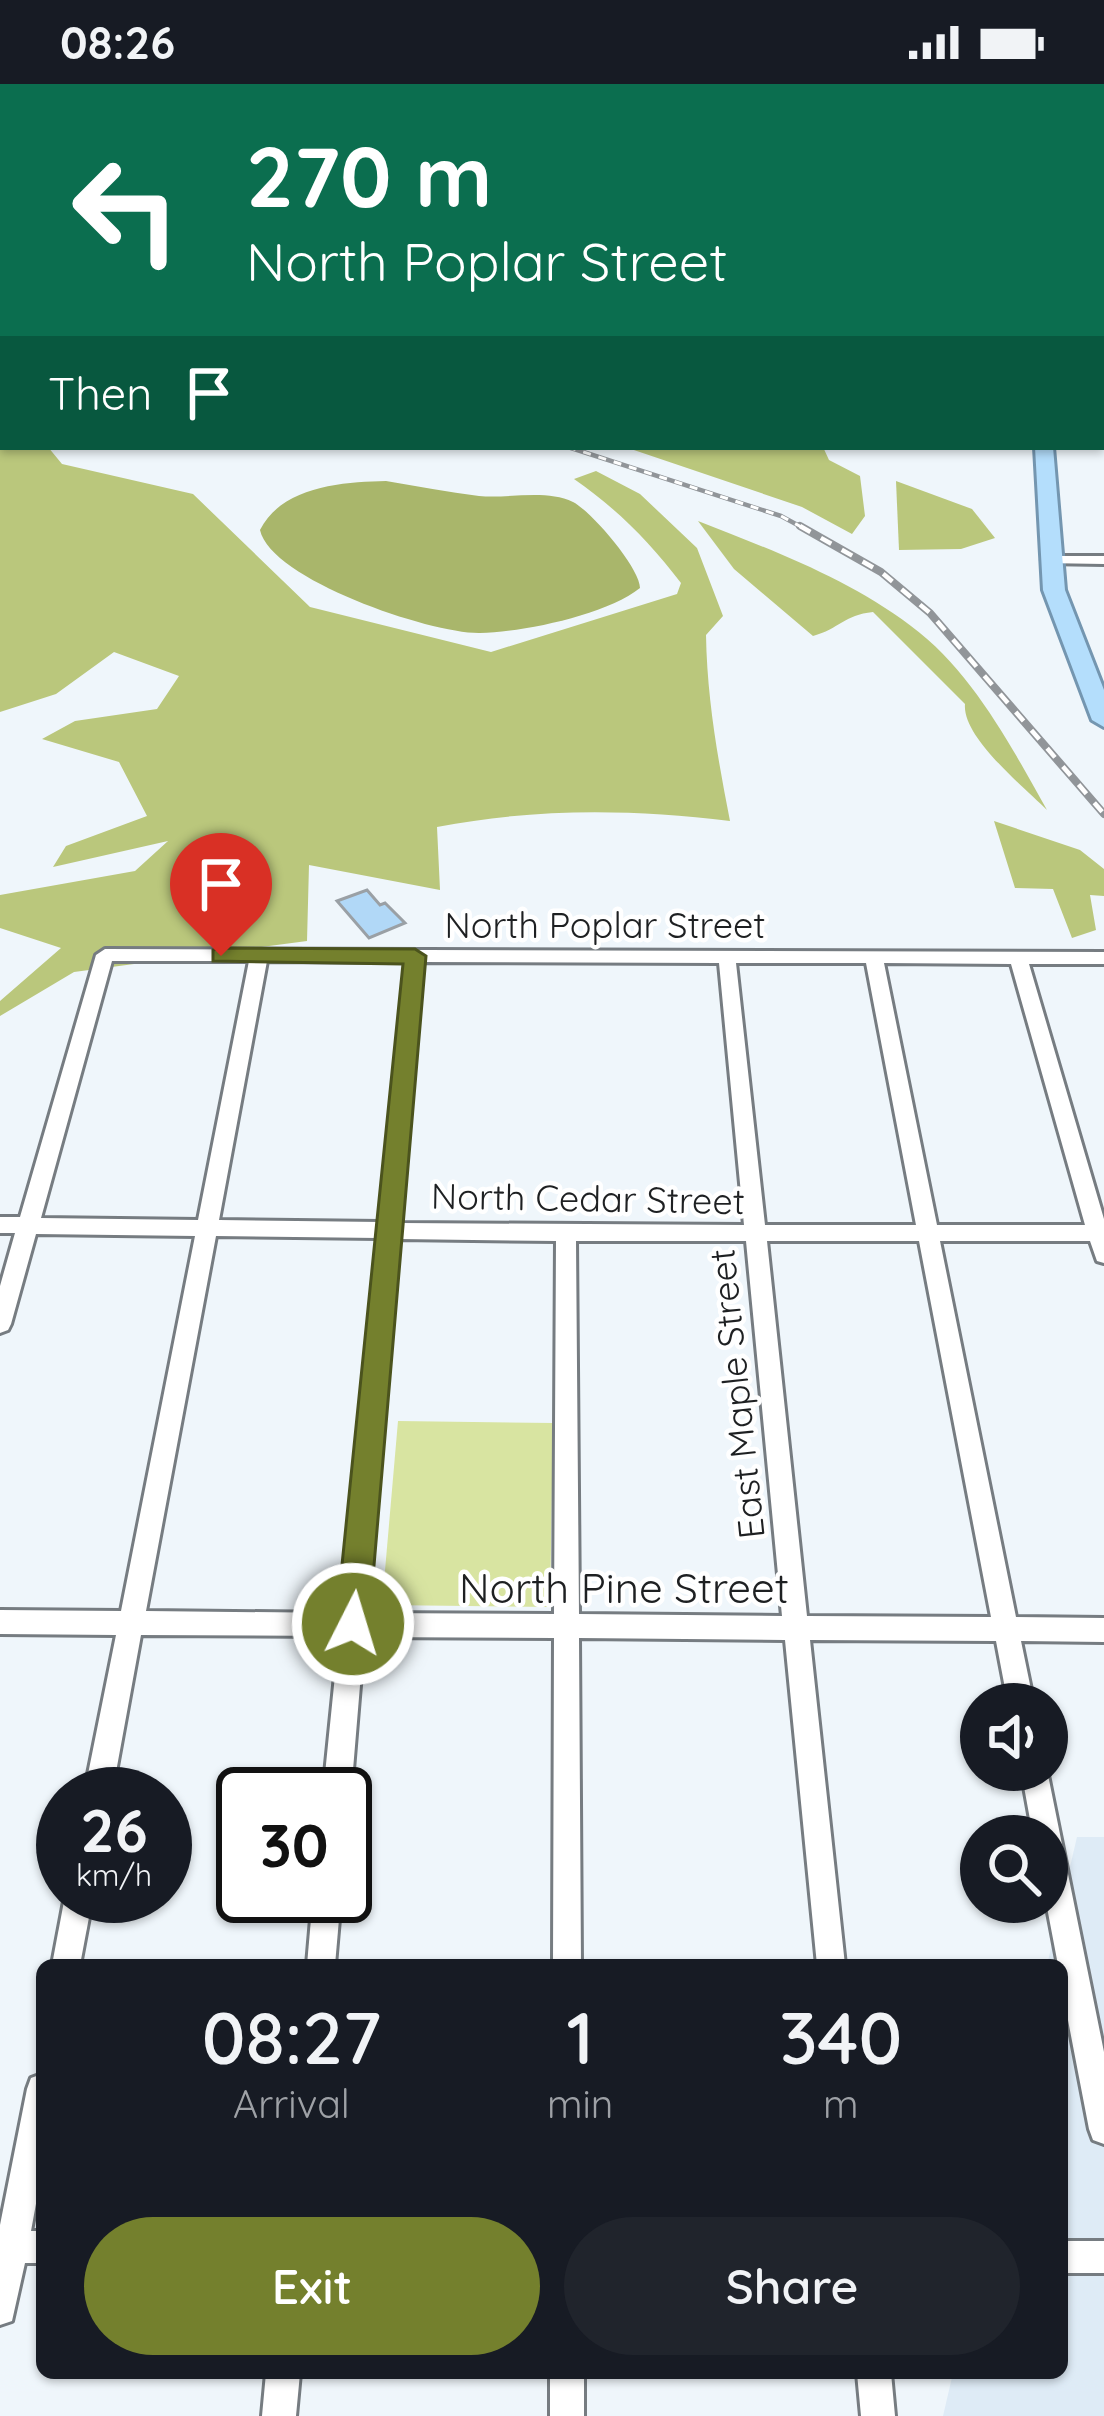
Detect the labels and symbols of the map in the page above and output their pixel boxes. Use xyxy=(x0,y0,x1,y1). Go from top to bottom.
pin xyxy=(170,833,272,956)
street label: North Poplar Street xyxy=(444,902,766,947)
street label: North Cedar Street xyxy=(431,1173,745,1223)
street label: East Maple Street xyxy=(698,1247,774,1541)
position arrow xyxy=(290,1561,416,1687)
street label: North Pine Street xyxy=(459,1561,789,1614)
speed limit sign: 30 xyxy=(216,1767,372,1923)

